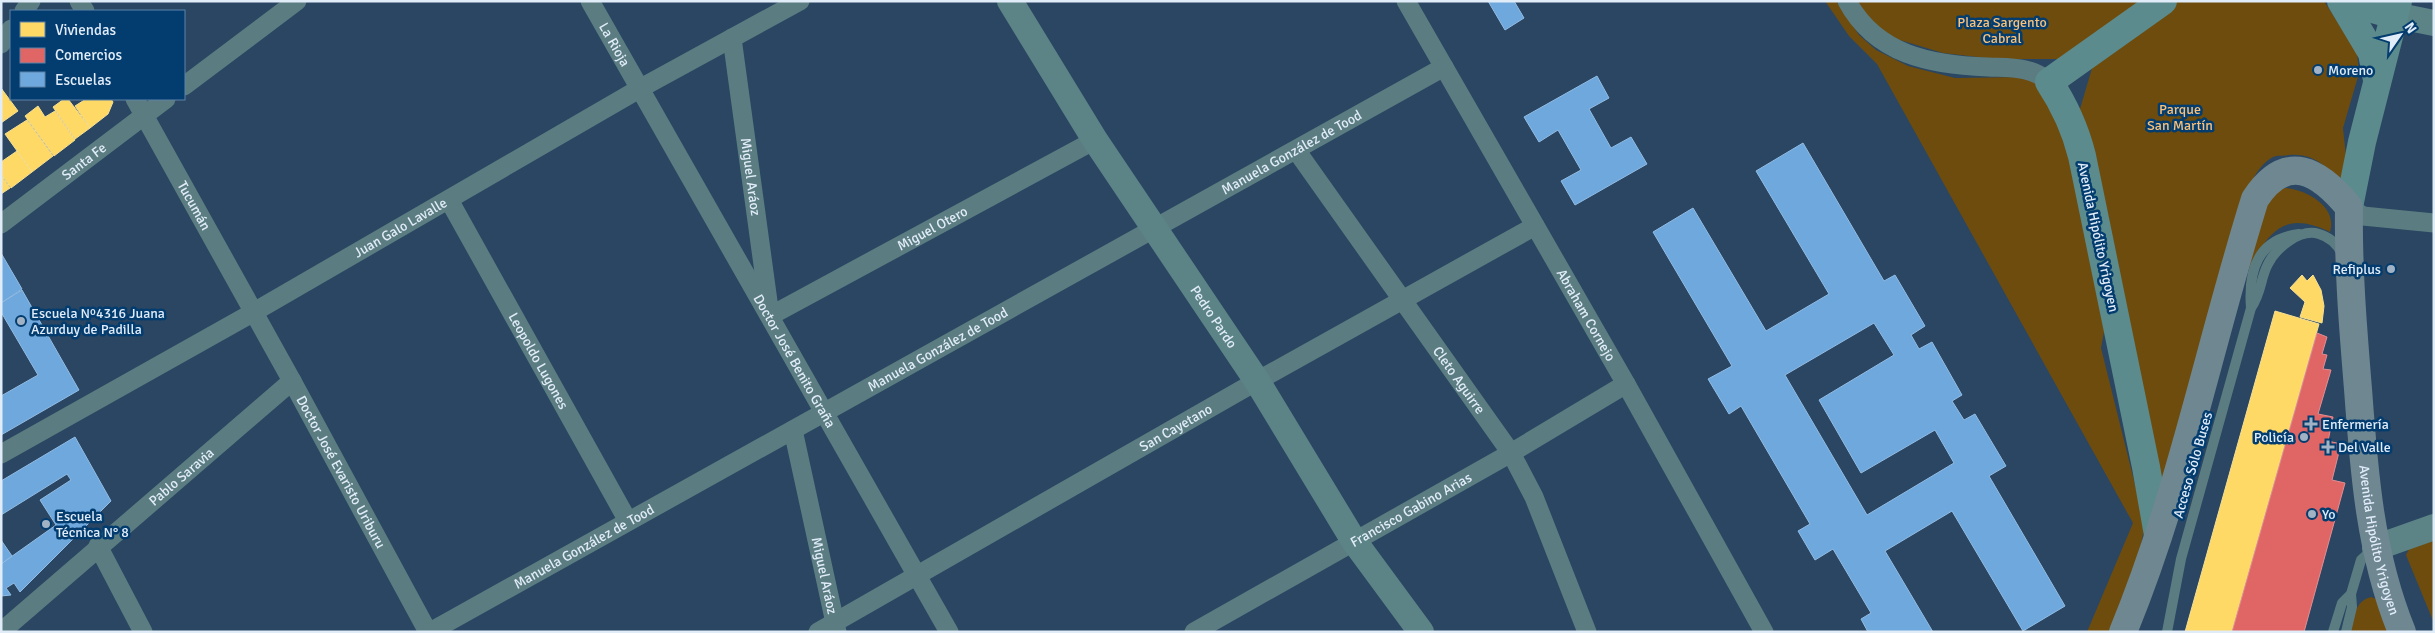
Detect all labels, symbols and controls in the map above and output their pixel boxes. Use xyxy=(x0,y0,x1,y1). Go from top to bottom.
legend xyxy=(10,10,185,100)
north arrow xyxy=(2375,10,2425,60)
park label: Plaza Sargento Cabral xyxy=(1957,14,2047,47)
street label: La Rioja xyxy=(595,19,634,69)
text: N xyxy=(2401,19,2420,37)
text: Viviendas xyxy=(55,21,116,39)
text: Comercios xyxy=(55,46,123,64)
place label: Moreno xyxy=(2328,62,2373,79)
marker: Moreno xyxy=(2312,64,2324,76)
text: Escuelas xyxy=(55,71,112,89)
park label: Parque San Martín xyxy=(2147,101,2213,134)
street label: Manuela González de Tood xyxy=(1218,106,1364,198)
street label: Miguel Aráoz xyxy=(737,137,765,217)
street label: Santa Fe xyxy=(58,139,110,184)
street label: Avenida Hipólito Yrigoyen xyxy=(2074,161,2122,313)
street label: Tucumán xyxy=(174,178,215,233)
street label: Juan Galo Lavalle xyxy=(351,194,450,261)
street label: Miguel Otero xyxy=(894,202,970,254)
place label: Refiplus xyxy=(2332,261,2381,278)
marker: Refiplus xyxy=(2385,263,2397,275)
street label: Abraham Cornejo xyxy=(1553,266,1620,364)
street label: Pedro Pardo xyxy=(1187,282,1241,351)
street label: Doctor José Benito Graña xyxy=(750,291,839,431)
street label: Manuela González de Tood xyxy=(864,303,1011,395)
place label: Escuela Nº4316 Juana Azurduy de Padilla xyxy=(31,305,165,338)
street label: Leopoldo Lugones xyxy=(505,309,572,412)
marker: Escuela Nº4316 Juana Azurduy de Padilla xyxy=(15,315,27,327)
street label: Cleto Aguirre xyxy=(1429,343,1489,417)
street label: Doctor José Evaristo Uriburu xyxy=(293,392,389,551)
street label: San Cayetano xyxy=(1136,400,1215,455)
street label: Acceso Sólo Buses xyxy=(2170,410,2216,520)
place label: Enfermería xyxy=(2322,416,2389,433)
marker: Enfermería xyxy=(2304,417,2318,431)
place label: Policía xyxy=(2254,429,2294,446)
marker: Policía xyxy=(2298,431,2310,443)
place label: Del Valle xyxy=(2338,439,2391,456)
marker: Del Valle xyxy=(2322,441,2334,453)
street label: Pablo Saravia xyxy=(145,444,217,509)
street label: Avenida Hipólito Yrigoyen xyxy=(2356,464,2403,617)
street label: Francisco Gabino Arias xyxy=(1347,469,1475,551)
street label: Manuela González de Tood xyxy=(511,500,657,592)
place label: Yo xyxy=(2322,506,2336,523)
place label: Escuela Técnica N° 8 xyxy=(56,508,129,541)
marker: Yo xyxy=(2306,508,2318,520)
marker: Escuela Técnica N° 8 xyxy=(40,518,52,530)
street label: Miguel Aráoz xyxy=(808,535,841,616)

